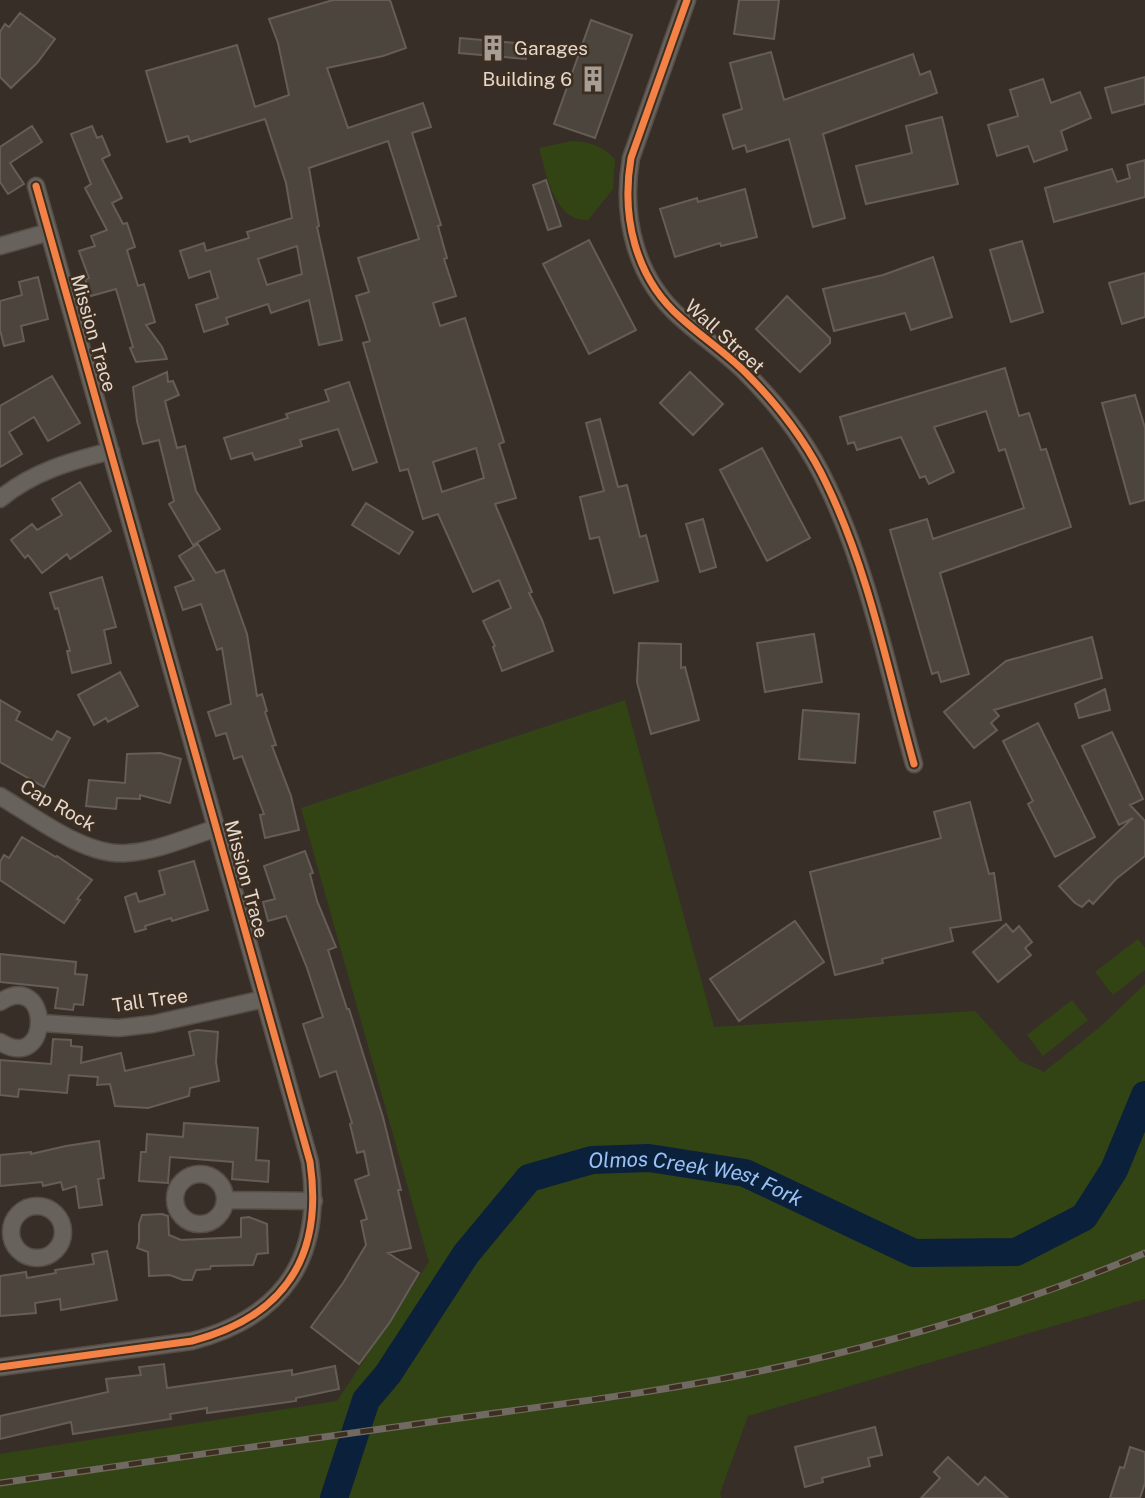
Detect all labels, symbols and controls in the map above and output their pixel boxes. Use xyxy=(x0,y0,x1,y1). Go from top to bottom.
building icon: Garages xyxy=(478,33,508,63)
place label: Garages xyxy=(514,37,588,59)
building icon: Building 6 xyxy=(578,64,608,94)
place label: Building 6 xyxy=(482,68,572,90)
street label: Mission Trace xyxy=(67,272,121,394)
street label: Wall Street xyxy=(681,295,769,377)
street label: Cap Rock xyxy=(16,775,100,836)
street label: Mission Trace xyxy=(221,818,273,940)
street label: Tall Tree xyxy=(111,984,189,1016)
water label: Olmos Creek West Fork xyxy=(588,1145,807,1211)

